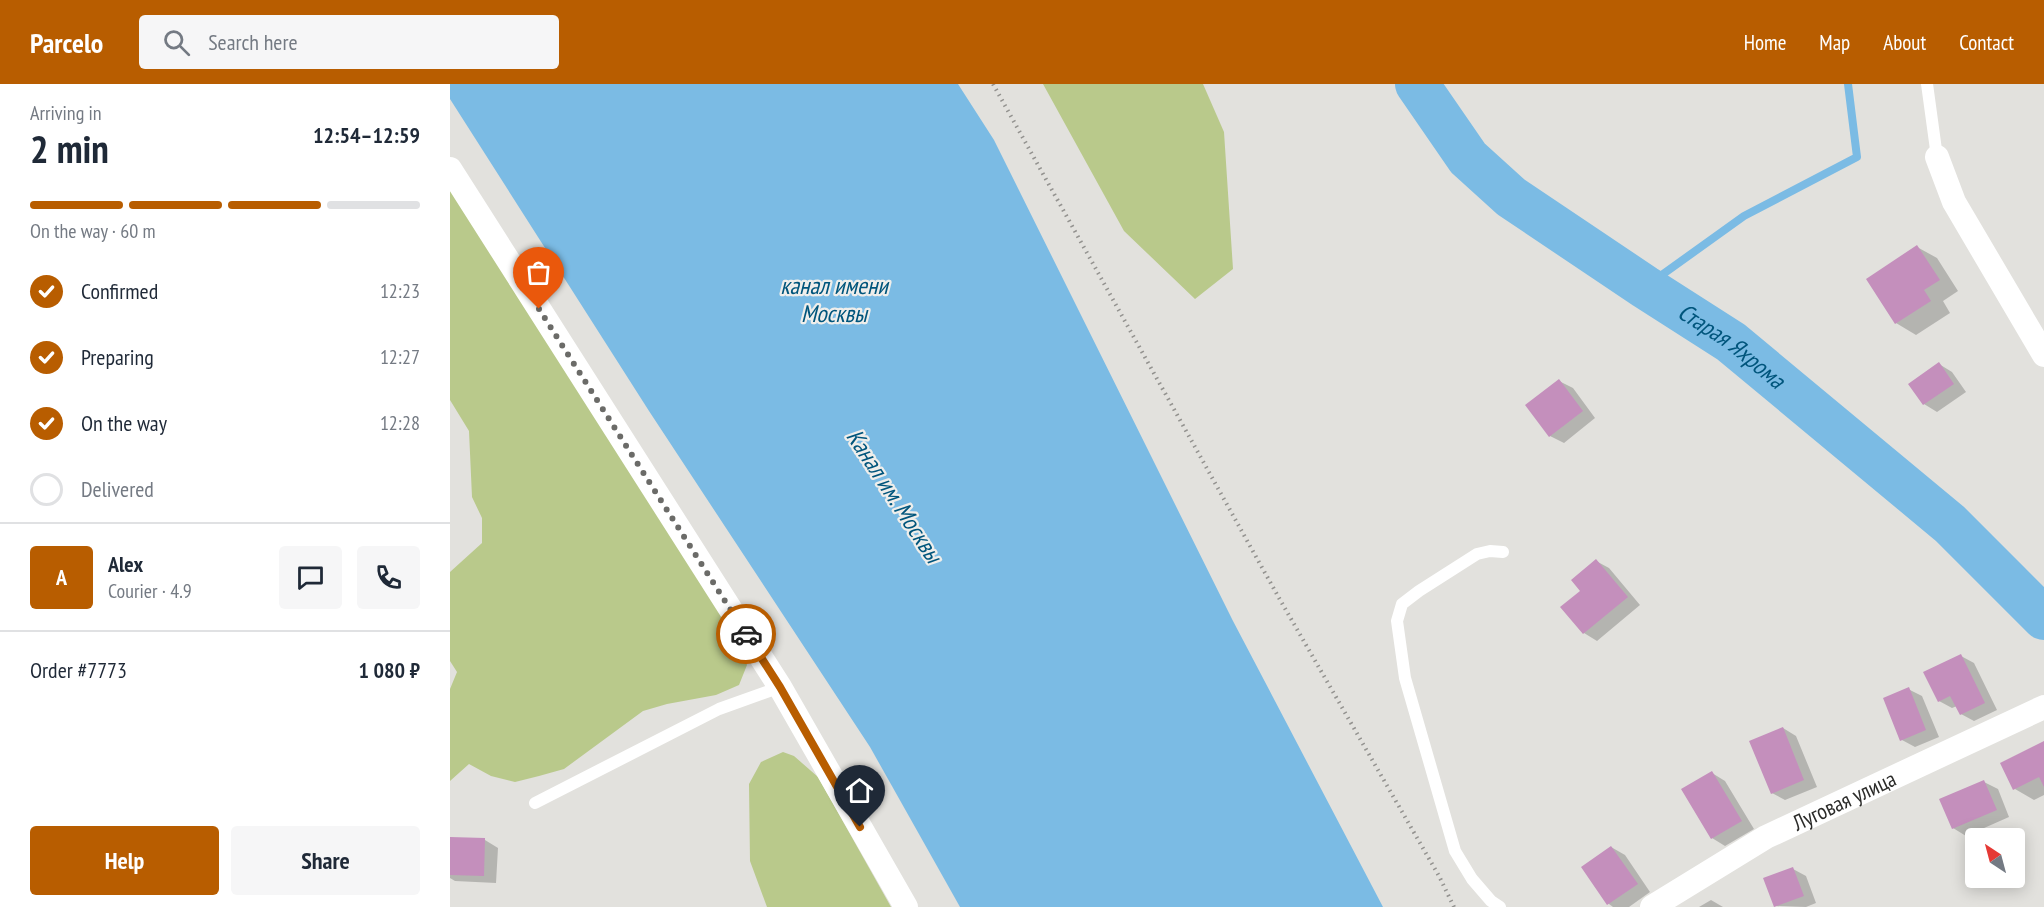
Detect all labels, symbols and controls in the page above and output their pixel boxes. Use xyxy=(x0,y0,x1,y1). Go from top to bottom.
search box xyxy=(139,15,559,69)
text: Parcelo xyxy=(30,24,103,61)
icon: search xyxy=(160,26,193,59)
text: Search here xyxy=(208,28,298,56)
text: Home xyxy=(1744,29,1786,56)
text: Map xyxy=(1819,29,1850,56)
text: About xyxy=(1883,29,1926,56)
text: Contact xyxy=(1959,29,2014,56)
text: Arriving in xyxy=(30,100,102,126)
text: 12:54–12:59 xyxy=(313,121,420,149)
text: 2 min xyxy=(30,123,109,174)
text: On the way · 60 m xyxy=(30,218,156,244)
pin xyxy=(513,247,564,309)
icon: bag xyxy=(522,256,555,289)
water label: канал имени Москвы xyxy=(780,270,890,329)
icon: check xyxy=(30,275,63,308)
text: Confirmed xyxy=(81,277,158,305)
text: 12:23 xyxy=(380,278,420,304)
water label: Старая Яхрома xyxy=(1672,296,1793,396)
icon: check xyxy=(30,341,63,374)
text: Preparing xyxy=(81,343,154,371)
text: 12:27 xyxy=(380,344,420,370)
icon: check xyxy=(30,407,63,440)
text: On the way xyxy=(81,409,167,437)
text: 12:28 xyxy=(380,410,420,436)
water label: Канал им. Москвы xyxy=(840,423,950,570)
text: Delivered xyxy=(81,475,154,503)
button: chat xyxy=(279,546,342,609)
button: phone xyxy=(357,546,420,609)
text: Alex xyxy=(108,550,143,578)
text: A xyxy=(56,563,67,591)
text: Courier · 4.9 xyxy=(108,578,192,604)
courier xyxy=(716,604,776,664)
icon: car xyxy=(730,618,763,651)
text: Order #7773 xyxy=(30,656,127,684)
text: 1 080 ₽ xyxy=(358,656,420,684)
street label: Луговая улица xyxy=(1787,764,1900,837)
pin xyxy=(834,765,885,827)
icon: home xyxy=(843,774,876,807)
button: Help xyxy=(30,826,219,895)
button: Share xyxy=(231,826,420,895)
north arrow xyxy=(1965,828,2025,888)
map controls xyxy=(1965,828,2025,888)

